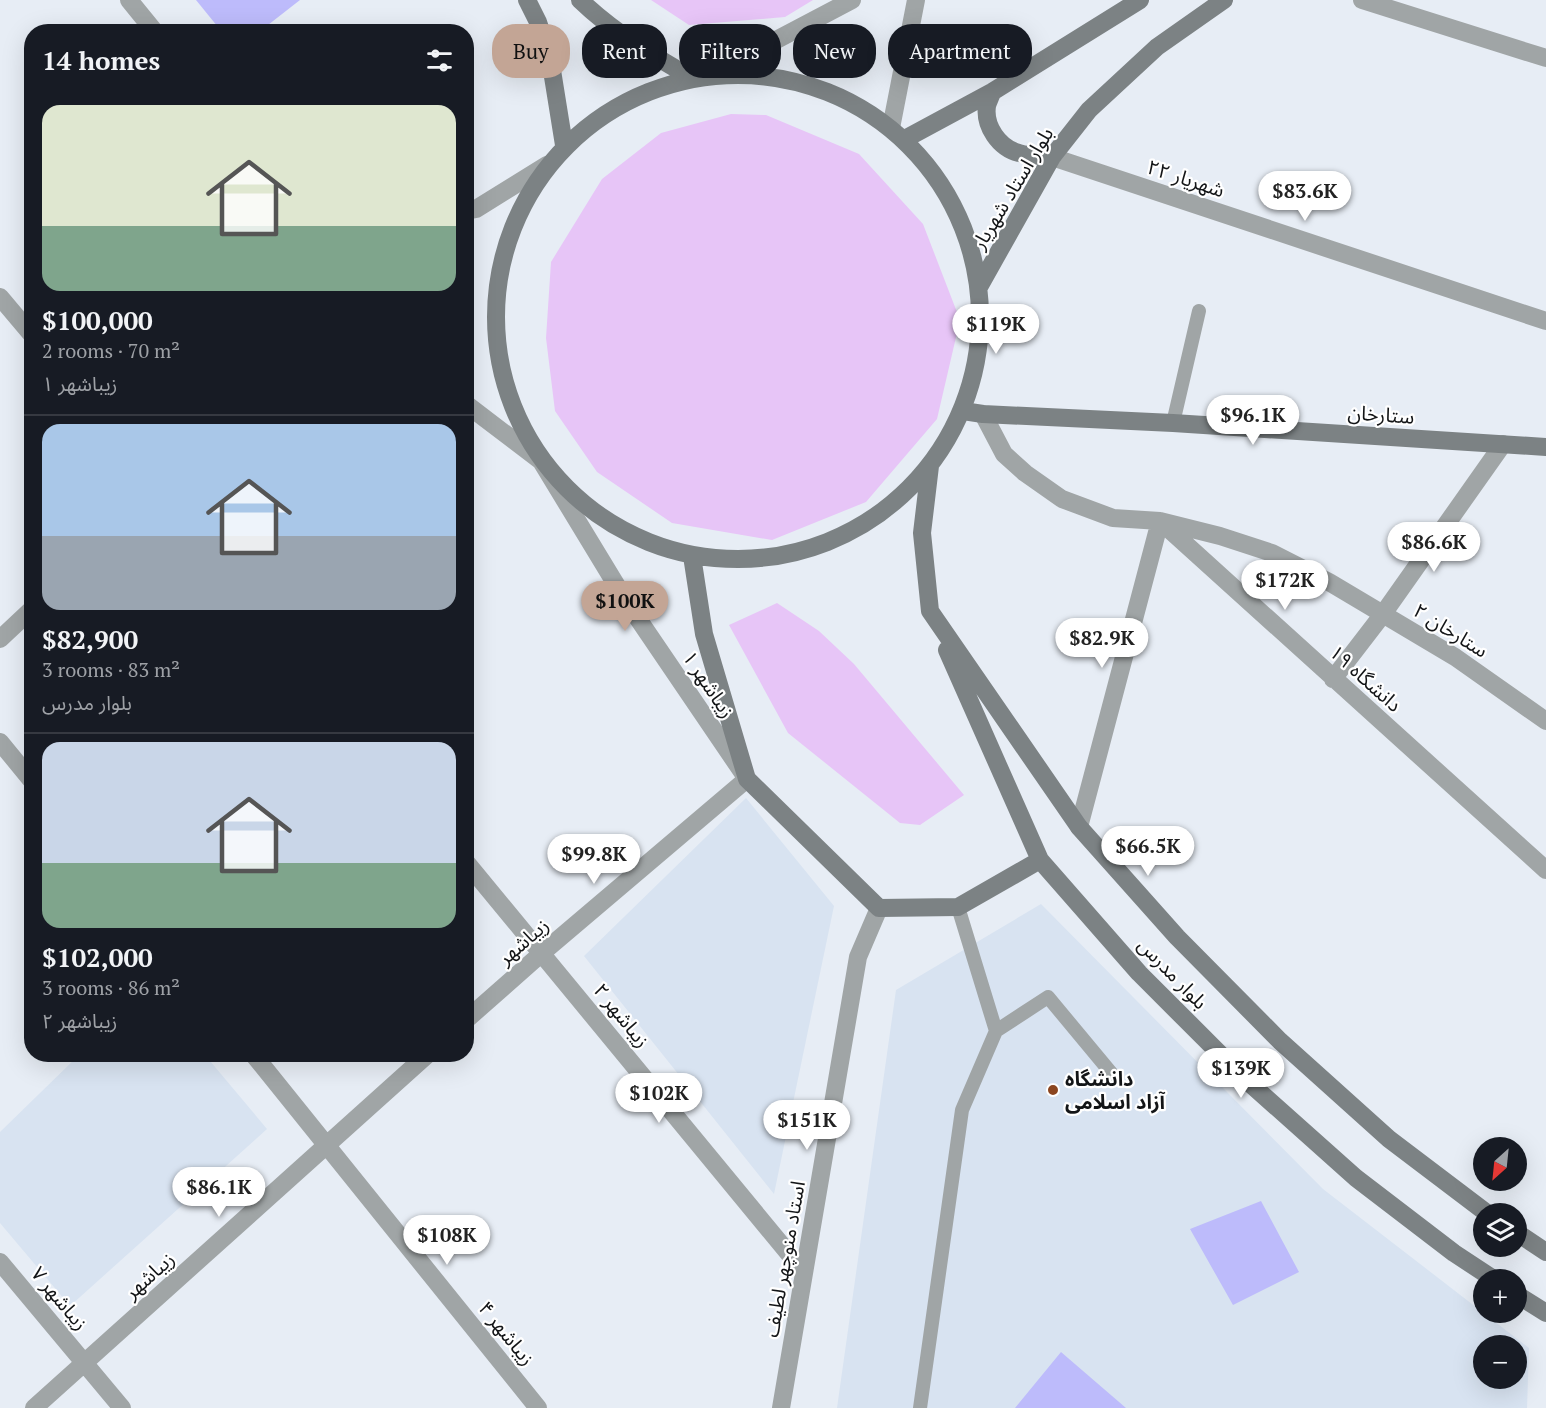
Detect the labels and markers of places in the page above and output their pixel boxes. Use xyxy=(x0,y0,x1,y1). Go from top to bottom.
pin: $83.6K xyxy=(1256,171,1354,222)
pin: $119K xyxy=(954,304,1038,355)
pin: $96.1K xyxy=(1204,395,1302,446)
pin: $86.6K xyxy=(1385,522,1483,573)
pin: $172K xyxy=(1243,560,1327,611)
pin: $100K xyxy=(583,581,667,632)
pin: $82.9K xyxy=(1053,618,1151,669)
pin: $66.5K xyxy=(1099,826,1197,877)
pin: $99.8K xyxy=(545,834,643,885)
pin: $139K xyxy=(1199,1048,1283,1099)
place label: دانشگاه آزاد اسلامی xyxy=(1065,1065,1166,1115)
pin: $102K xyxy=(617,1073,701,1124)
marker: دانشگاه آزاد اسلامی xyxy=(1046,1083,1060,1097)
pin: $151K xyxy=(765,1100,849,1151)
pin: $86.1K xyxy=(170,1167,268,1218)
pin: $108K xyxy=(405,1215,489,1266)

